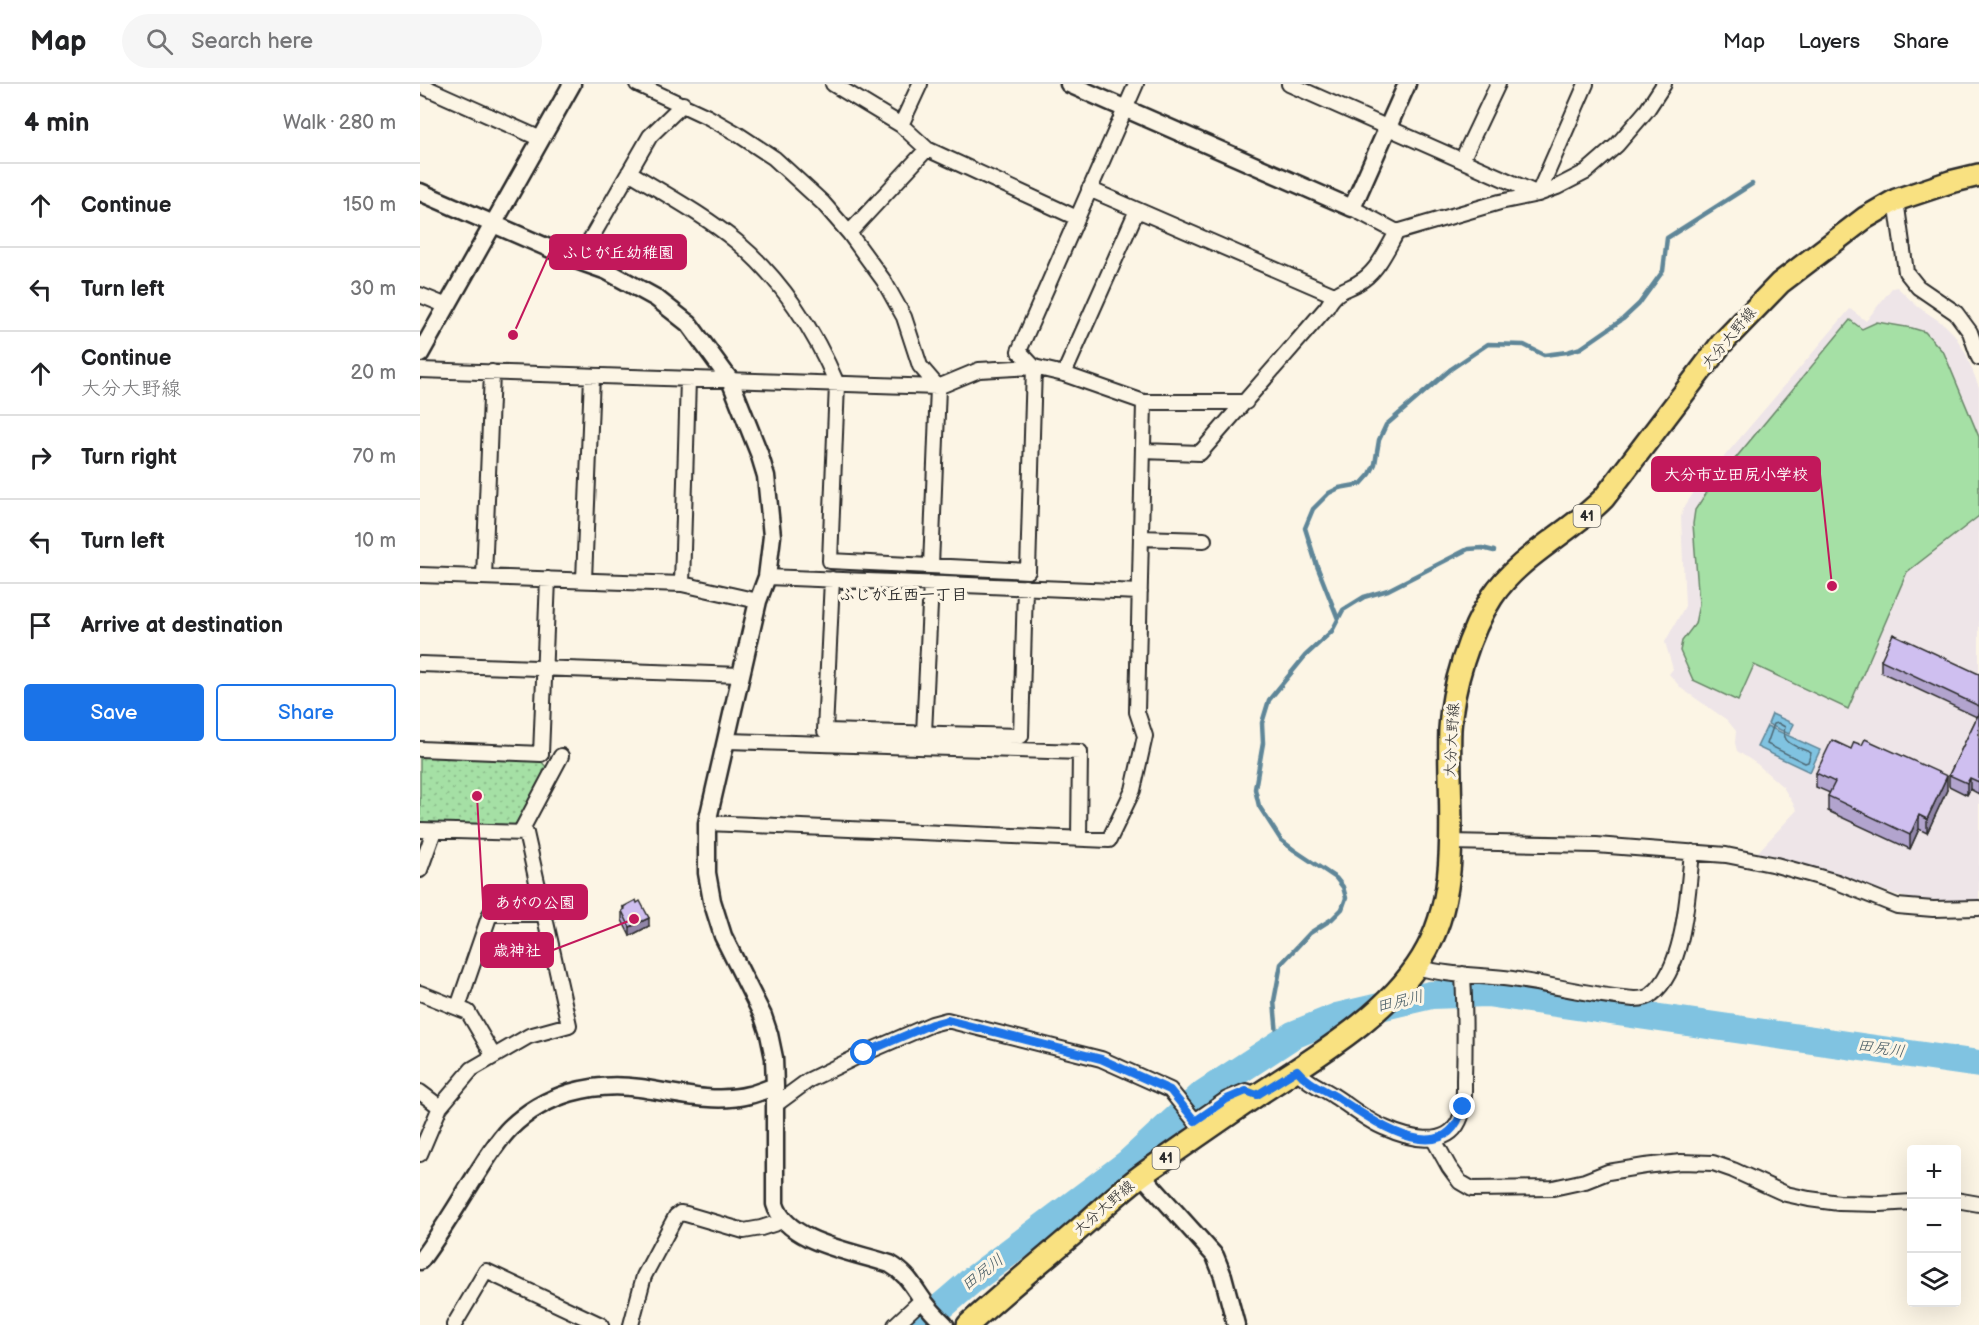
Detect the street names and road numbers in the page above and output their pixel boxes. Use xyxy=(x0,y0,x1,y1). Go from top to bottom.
street label: 大分大野線 xyxy=(1698,303,1760,373)
road number: 41 xyxy=(1574,505,1600,527)
street label: 大分大野線 xyxy=(1441,702,1463,778)
road number: 41 xyxy=(1152,1147,1180,1169)
street label: 大分大野線 xyxy=(1069,1176,1139,1240)

